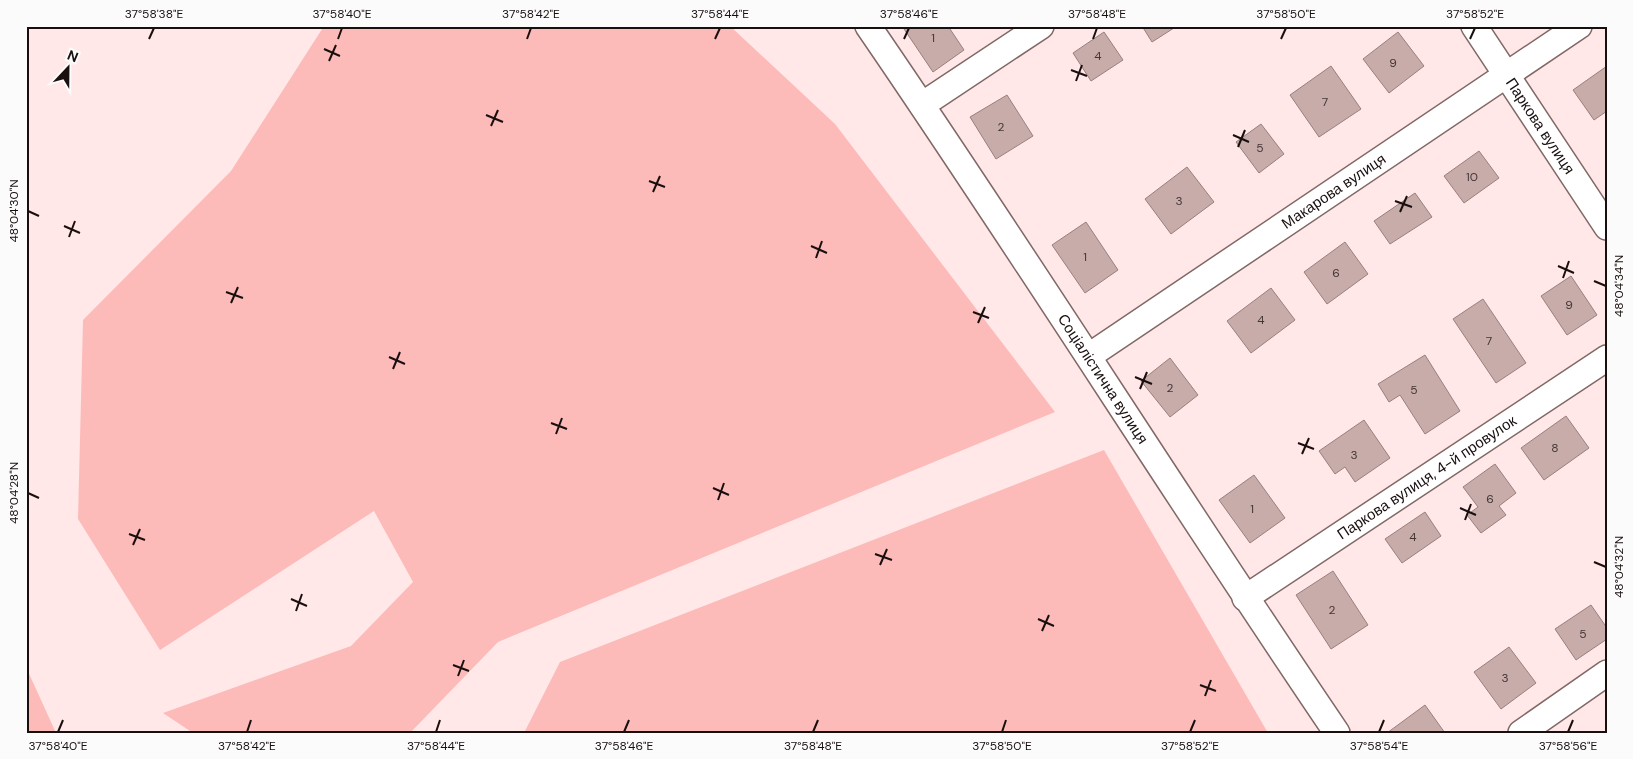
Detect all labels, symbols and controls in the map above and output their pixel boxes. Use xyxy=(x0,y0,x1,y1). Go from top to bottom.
text: 37°58'38"E xyxy=(125,6,184,22)
text: 37°58'40"E xyxy=(312,6,372,22)
text: 37°58'42"E xyxy=(502,6,560,22)
text: 37°58'44"E xyxy=(691,6,749,22)
text: 37°58'46"E xyxy=(880,6,938,22)
text: 37°58'48"E xyxy=(1068,6,1126,22)
text: 37°58'50"E xyxy=(1256,6,1316,22)
text: 37°58'52"E xyxy=(1446,6,1504,22)
house number: 1 xyxy=(931,30,935,46)
north arrow xyxy=(42,42,92,92)
text: N xyxy=(65,46,81,66)
house number: 4 xyxy=(1094,48,1102,64)
house number: 9 xyxy=(1389,55,1397,71)
street label: Паркова вулиця xyxy=(1501,74,1579,178)
house number: 7 xyxy=(1322,94,1328,110)
house number: 2 xyxy=(998,119,1005,135)
house number: 5 xyxy=(1256,140,1264,156)
street label: Макарова вулиця xyxy=(1278,149,1390,234)
house number: 10 xyxy=(1466,169,1478,185)
text: 48°04'30"N xyxy=(6,179,22,243)
house number: 3 xyxy=(1175,193,1183,209)
house number: 1 xyxy=(1083,249,1087,265)
text: 48°04'34"N xyxy=(1611,255,1627,317)
house number: 6 xyxy=(1332,265,1340,281)
house number: 9 xyxy=(1565,297,1573,313)
street label: Соціалістична вулиця xyxy=(1053,310,1153,448)
house number: 4 xyxy=(1257,312,1265,328)
house number: 7 xyxy=(1486,333,1492,349)
house number: 2 xyxy=(1167,380,1174,396)
house number: 5 xyxy=(1410,382,1418,398)
street label: Паркова вулиця, 4-й провулок xyxy=(1333,412,1519,544)
house number: 8 xyxy=(1551,440,1559,456)
house number: 3 xyxy=(1350,447,1358,463)
text: 48°04'28"N xyxy=(6,462,22,524)
house number: 6 xyxy=(1486,491,1494,507)
house number: 1 xyxy=(1250,501,1254,517)
house number: 4 xyxy=(1409,530,1417,544)
text: 48°04'32"N xyxy=(1611,536,1627,598)
house number: 2 xyxy=(1329,602,1336,618)
house number: 5 xyxy=(1579,626,1587,642)
house number: 3 xyxy=(1501,670,1509,686)
text: 37°58'40"E xyxy=(28,738,88,754)
text: 37°58'42"E xyxy=(218,738,276,754)
text: 37°58'44"E xyxy=(407,738,465,754)
text: 37°58'46"E xyxy=(595,738,653,754)
text: 37°58'48"E xyxy=(784,738,842,754)
text: 37°58'50"E xyxy=(972,738,1032,754)
text: 37°58'52"E xyxy=(1161,738,1219,754)
text: 37°58'54"E xyxy=(1350,738,1408,754)
text: 37°58'56"E xyxy=(1539,738,1598,754)

